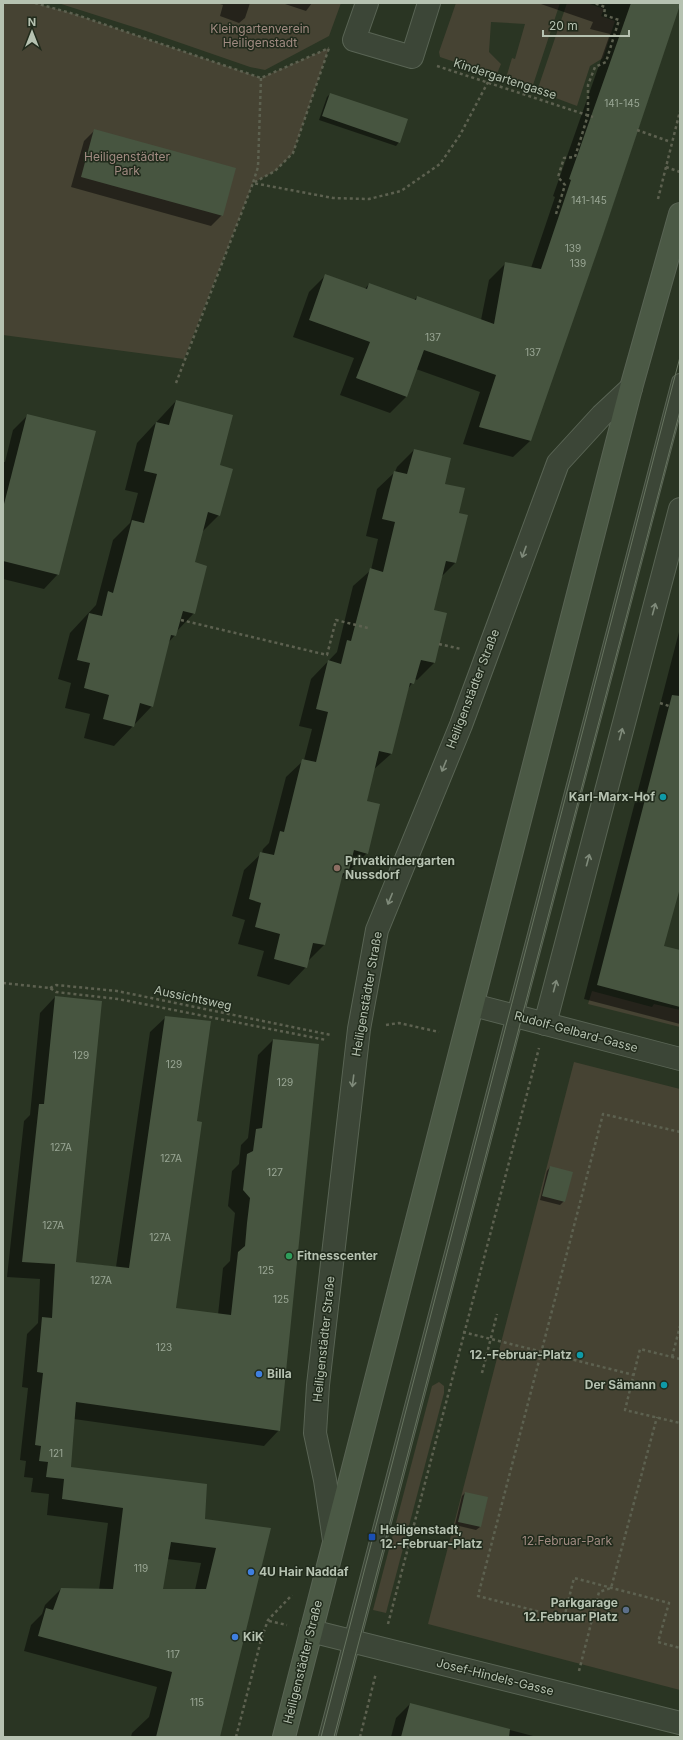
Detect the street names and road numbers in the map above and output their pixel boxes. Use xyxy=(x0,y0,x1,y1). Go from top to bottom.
street label: Kindergartengasse xyxy=(452,55,559,102)
street label: Heiligenstädter Straße xyxy=(443,627,502,751)
street label: Heiligenstädter Straße xyxy=(348,930,385,1058)
street label: Aussichtsweg xyxy=(153,982,233,1013)
street label: Rudolf-Gelbard-Gasse xyxy=(513,1008,640,1055)
street label: Heiligenstädter Straße xyxy=(309,1275,338,1403)
street label: Heiligenstädter Straße xyxy=(280,1599,325,1725)
street label: Josef-Hindels-Gasse xyxy=(435,1655,555,1698)

